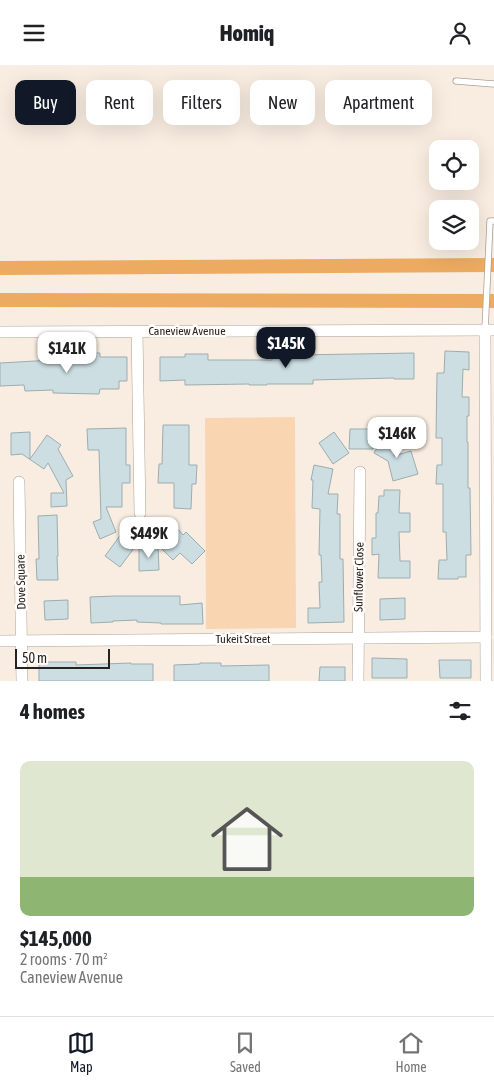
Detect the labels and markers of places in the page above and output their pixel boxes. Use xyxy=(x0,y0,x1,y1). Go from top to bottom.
pin: $145K xyxy=(251,327,321,369)
pin: $141K xyxy=(32,331,102,374)
pin: $146K xyxy=(362,417,432,459)
pin: $449K xyxy=(114,517,184,559)

